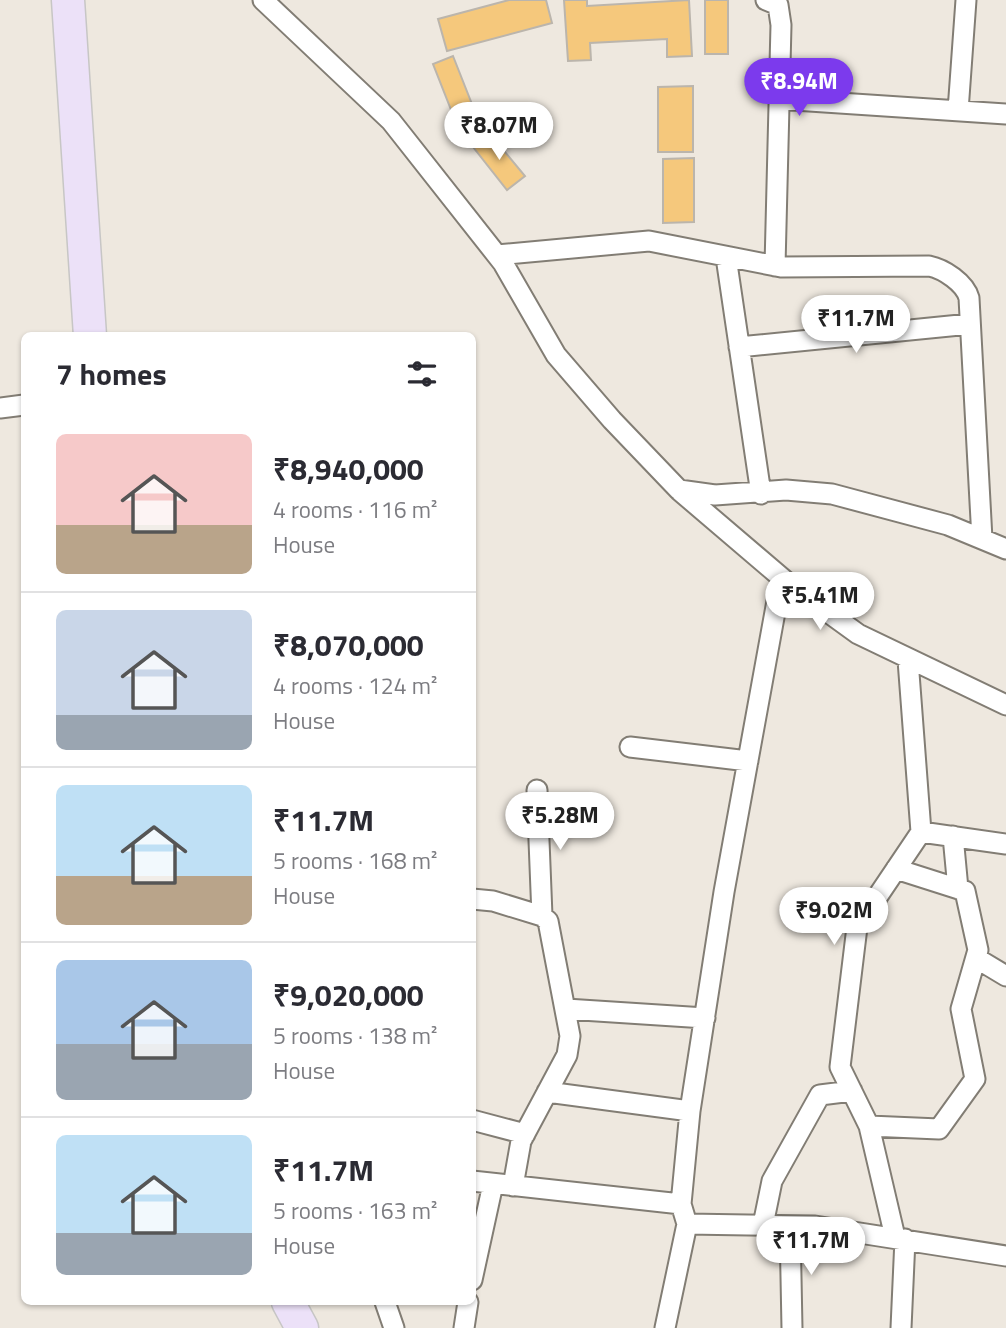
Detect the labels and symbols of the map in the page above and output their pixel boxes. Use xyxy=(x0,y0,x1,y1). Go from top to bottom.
pin: ₹8.94M xyxy=(742,58,856,118)
pin: ₹8.07M xyxy=(442,102,556,162)
pin: ₹11.7M xyxy=(799,296,913,355)
pin: ₹5.41M xyxy=(763,572,877,632)
pin: ₹5.28M xyxy=(503,792,617,852)
pin: ₹9.02M xyxy=(777,888,891,947)
pin: ₹11.7M xyxy=(754,1218,868,1277)

